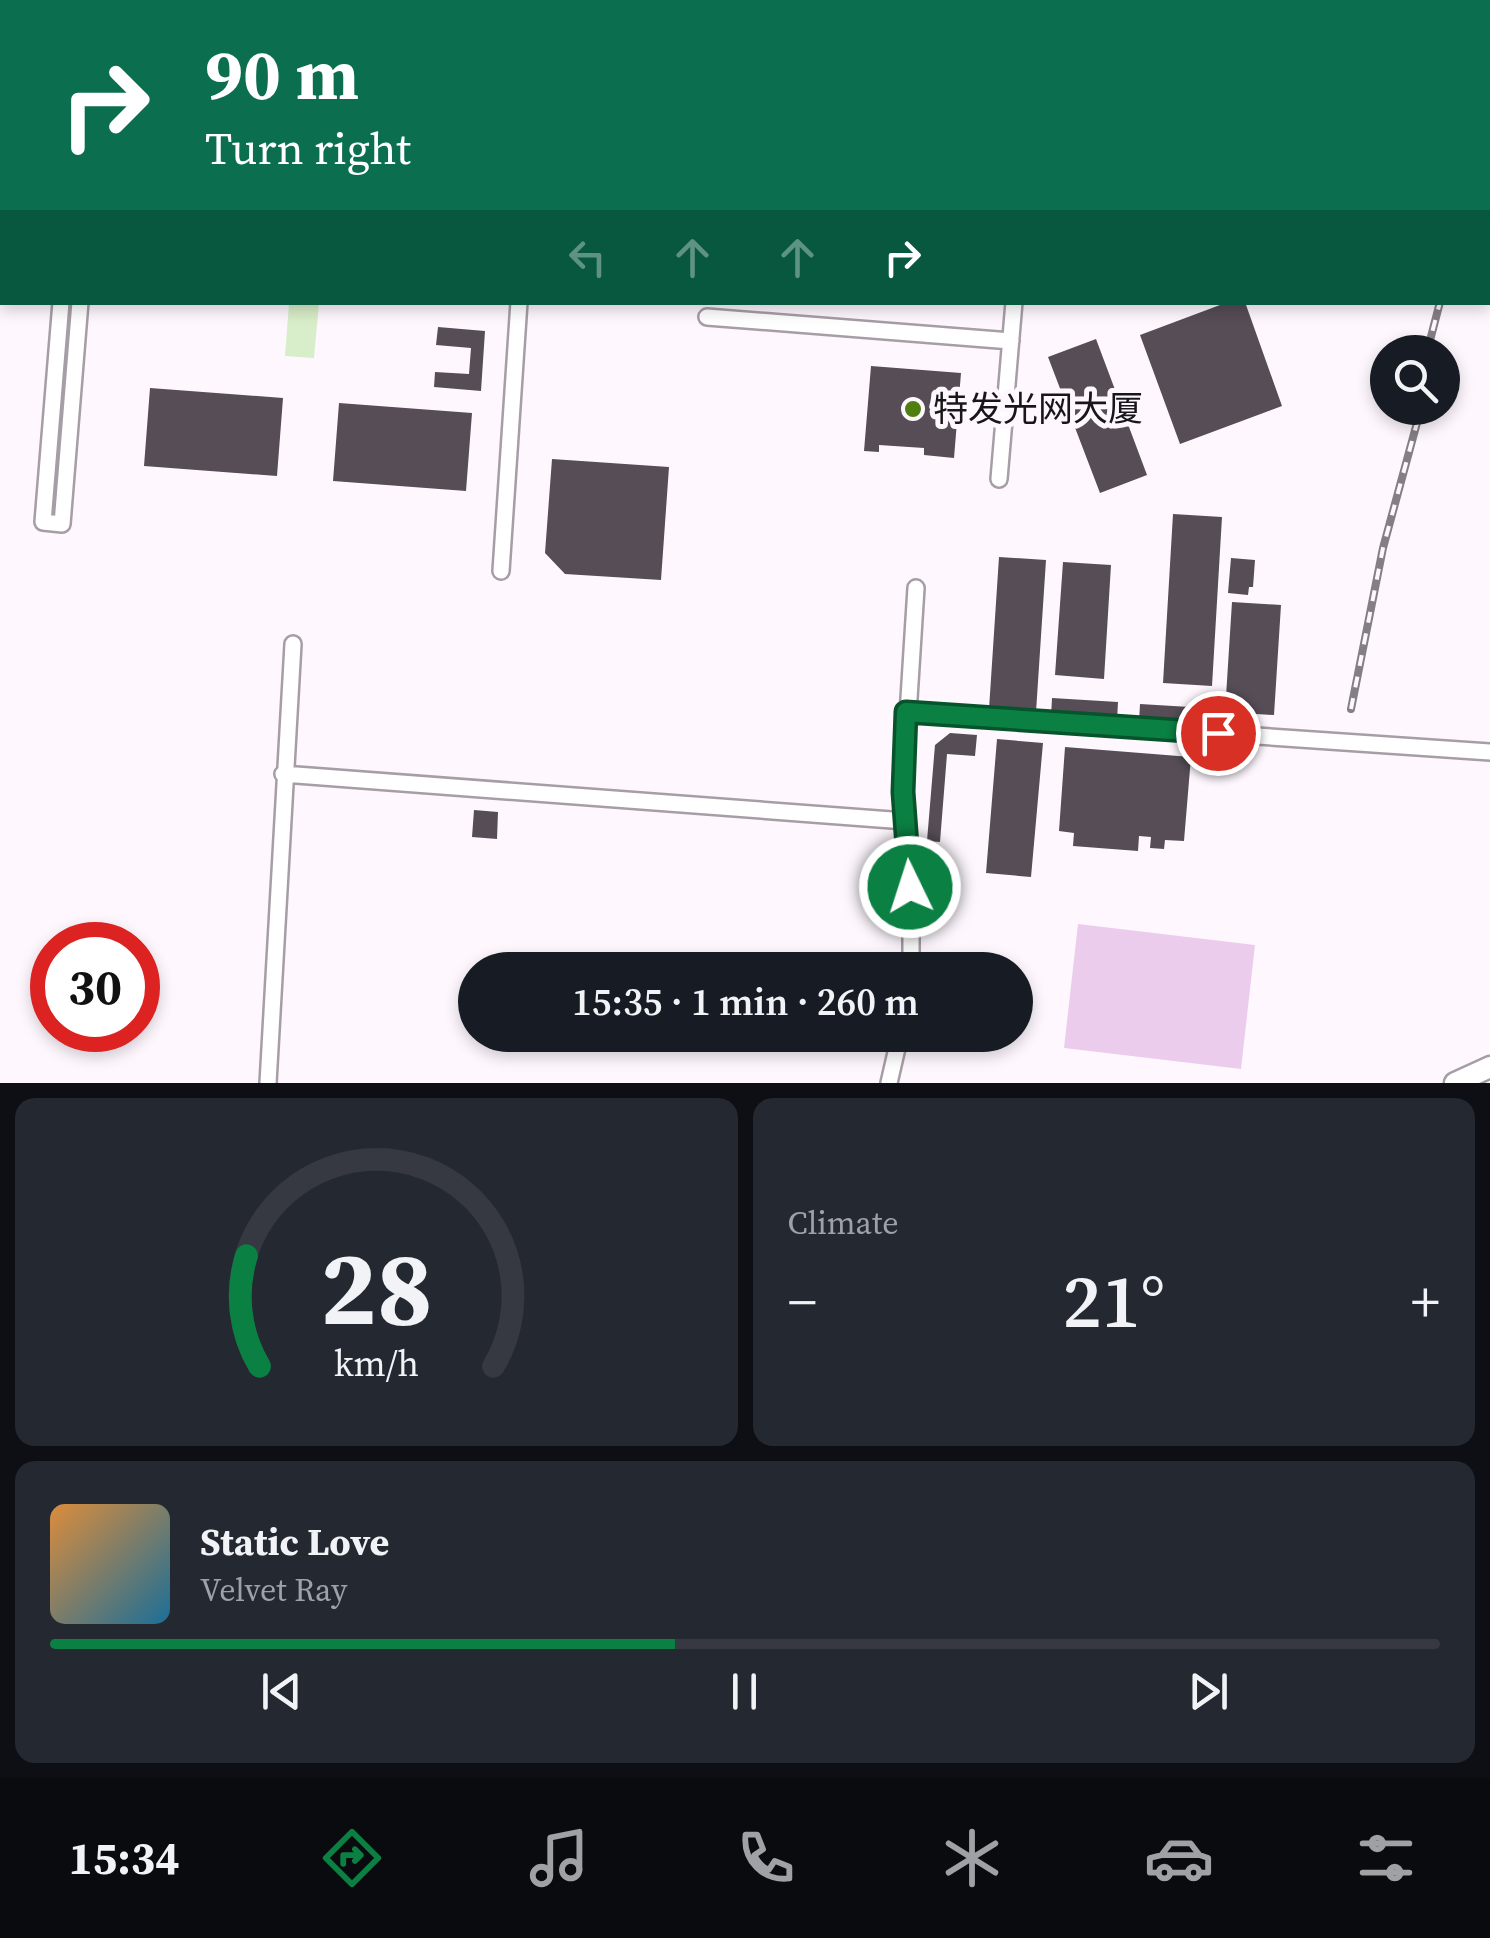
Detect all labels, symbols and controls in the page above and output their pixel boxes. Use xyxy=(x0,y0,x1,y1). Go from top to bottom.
text: 90 m xyxy=(205,26,359,122)
icon: right xyxy=(40,40,170,170)
text: Turn right xyxy=(205,117,411,179)
icon: left xyxy=(560,230,615,285)
icon: ahead xyxy=(665,230,720,285)
icon: ahead xyxy=(770,230,825,285)
icon: right xyxy=(875,230,930,285)
map controls xyxy=(1370,335,1460,425)
button: search xyxy=(1370,335,1460,425)
place label: 特发光网大厦 xyxy=(933,385,1143,433)
marker: 特发光网大厦 xyxy=(902,398,924,420)
pin xyxy=(1176,691,1261,776)
icon: arrive xyxy=(1191,706,1246,761)
position arrow xyxy=(858,835,962,939)
speed limit sign: 30 xyxy=(30,922,160,1052)
text: 15:35 · 1 min · 260 m xyxy=(572,976,919,1028)
text: Climate xyxy=(788,1201,899,1245)
text: 28 xyxy=(320,1216,433,1359)
text: 21° xyxy=(1062,1249,1165,1352)
text: − xyxy=(788,1264,817,1339)
text: + xyxy=(1411,1264,1440,1339)
text: km/h xyxy=(334,1339,419,1388)
text: Static Love xyxy=(200,1516,389,1568)
text: Velvet Ray xyxy=(200,1568,347,1612)
icon: previous xyxy=(254,1664,309,1719)
icon: pause xyxy=(717,1664,772,1719)
icon: next xyxy=(1181,1664,1236,1719)
icon: directions xyxy=(317,1823,387,1893)
icon: music xyxy=(524,1823,594,1893)
icon: phone xyxy=(731,1823,801,1893)
icon: climate xyxy=(937,1823,1007,1893)
icon: car xyxy=(1144,1823,1214,1893)
icon: filters xyxy=(1351,1823,1421,1893)
text: 15:34 xyxy=(68,1827,180,1889)

